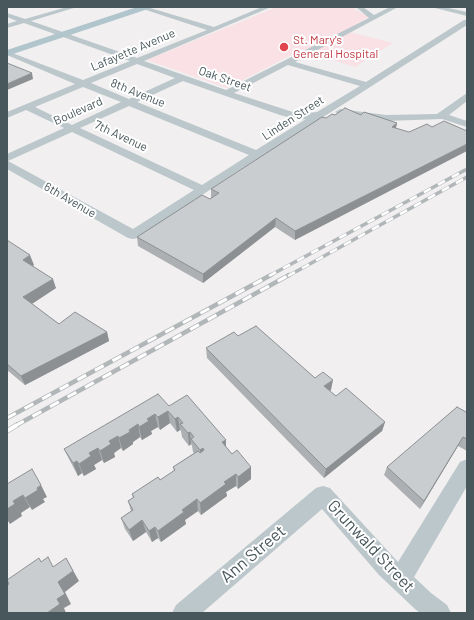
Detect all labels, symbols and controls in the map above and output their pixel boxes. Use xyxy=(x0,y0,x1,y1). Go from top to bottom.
street label: Lafayette Avenue xyxy=(89,26,177,74)
place label: St. Mary's General Hospital xyxy=(293,33,378,61)
marker: St. Mary's General Hospital xyxy=(278,41,290,53)
street label: Oak Street xyxy=(197,63,253,95)
street label: 8th Avenue xyxy=(109,76,167,110)
street label: Linden Street xyxy=(259,93,327,143)
street label: Boulevard xyxy=(51,94,105,128)
street label: 7th Avenue xyxy=(92,117,150,155)
street label: 6th Avenue xyxy=(41,179,99,221)
street label: Grunwald Street xyxy=(323,496,419,596)
street label: Ann Street xyxy=(216,521,290,587)

